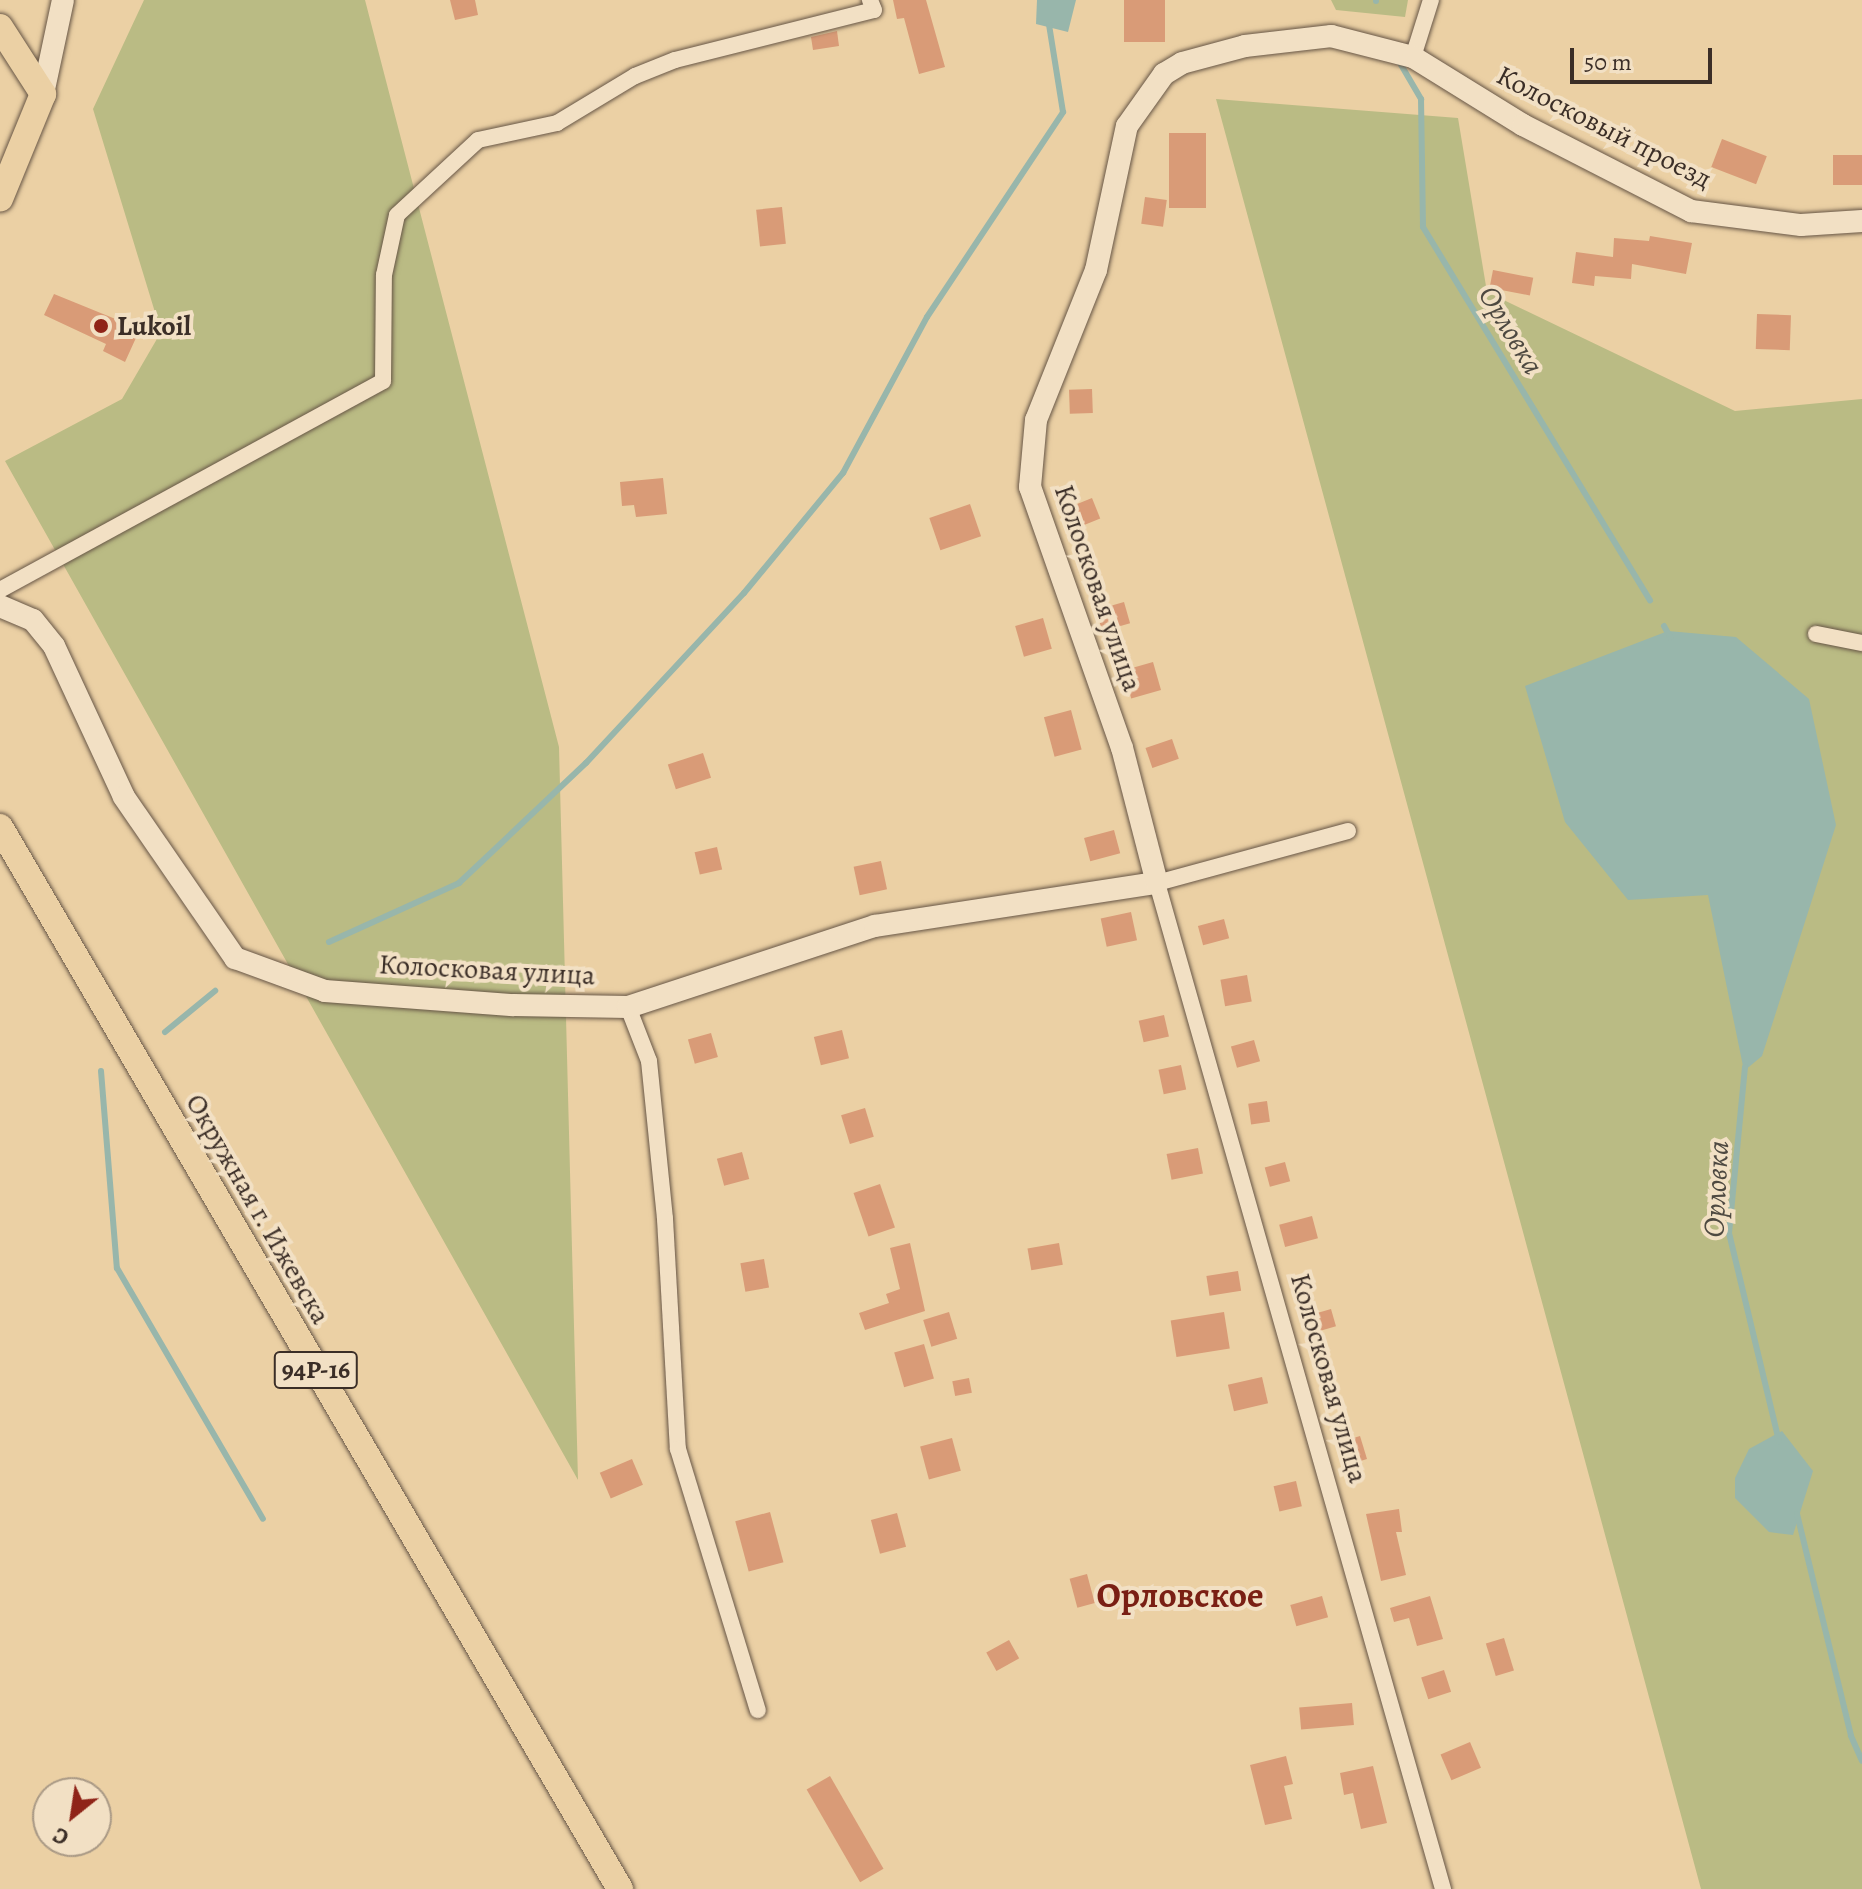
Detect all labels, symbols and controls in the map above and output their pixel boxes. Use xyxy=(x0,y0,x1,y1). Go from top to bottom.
scale bar xyxy=(1574,32,1716,82)
text: 50 m xyxy=(1584,46,1632,78)
street label: Колосковый проезд xyxy=(1491,58,1717,196)
water label: Орловка xyxy=(1471,279,1551,381)
place label: Lukoil xyxy=(117,309,191,343)
marker: Lukoil xyxy=(92,317,110,335)
street label: Колосковая улица xyxy=(1047,480,1149,696)
street label: Колосковая улица xyxy=(378,948,596,992)
street label: Окружная г. Ижевска xyxy=(178,1088,338,1330)
water label: Орловка xyxy=(1695,1140,1737,1238)
street label: Колосковая улица xyxy=(1283,1269,1375,1487)
road number: 94Р-16 xyxy=(272,1348,360,1392)
district label: Орловское xyxy=(1096,1573,1264,1617)
north arrow xyxy=(32,1777,112,1857)
text: С xyxy=(48,1820,74,1852)

